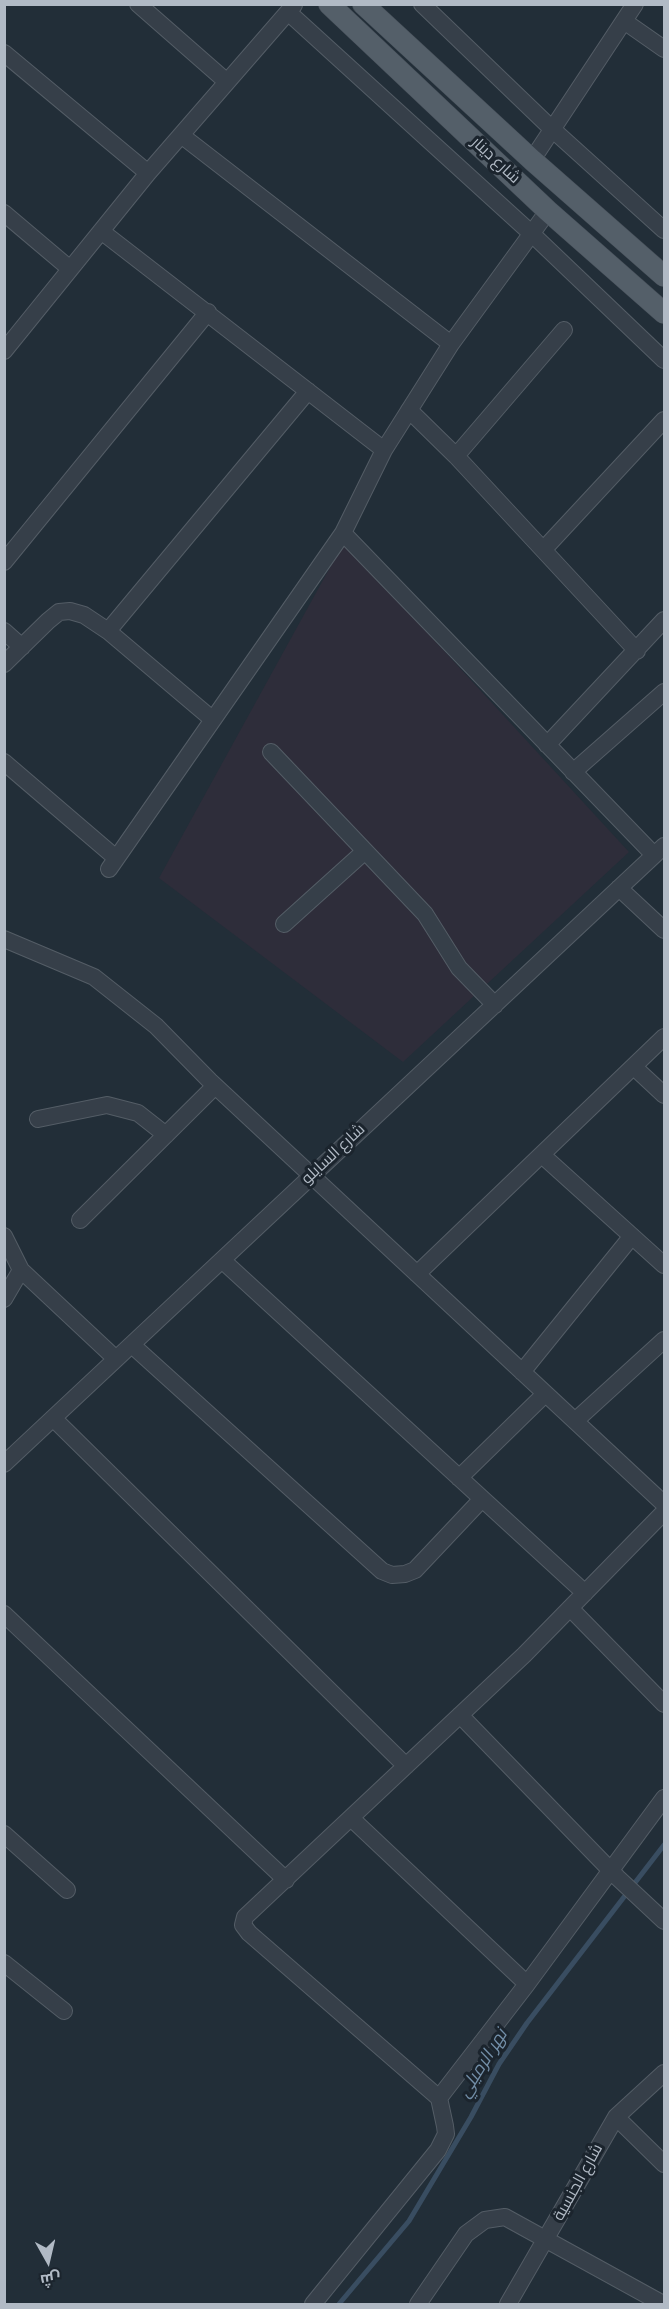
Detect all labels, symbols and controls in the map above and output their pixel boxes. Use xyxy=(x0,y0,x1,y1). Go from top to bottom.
street label: شارع دينار xyxy=(467,134,523,188)
street label: شارع السايلو xyxy=(298,1121,370,1189)
water label: نهر الرميلي xyxy=(455,2026,513,2102)
street label: شارع الجنسية xyxy=(550,2141,608,2225)
north arrow xyxy=(18,2231,78,2291)
text: ش xyxy=(39,2267,62,2291)

